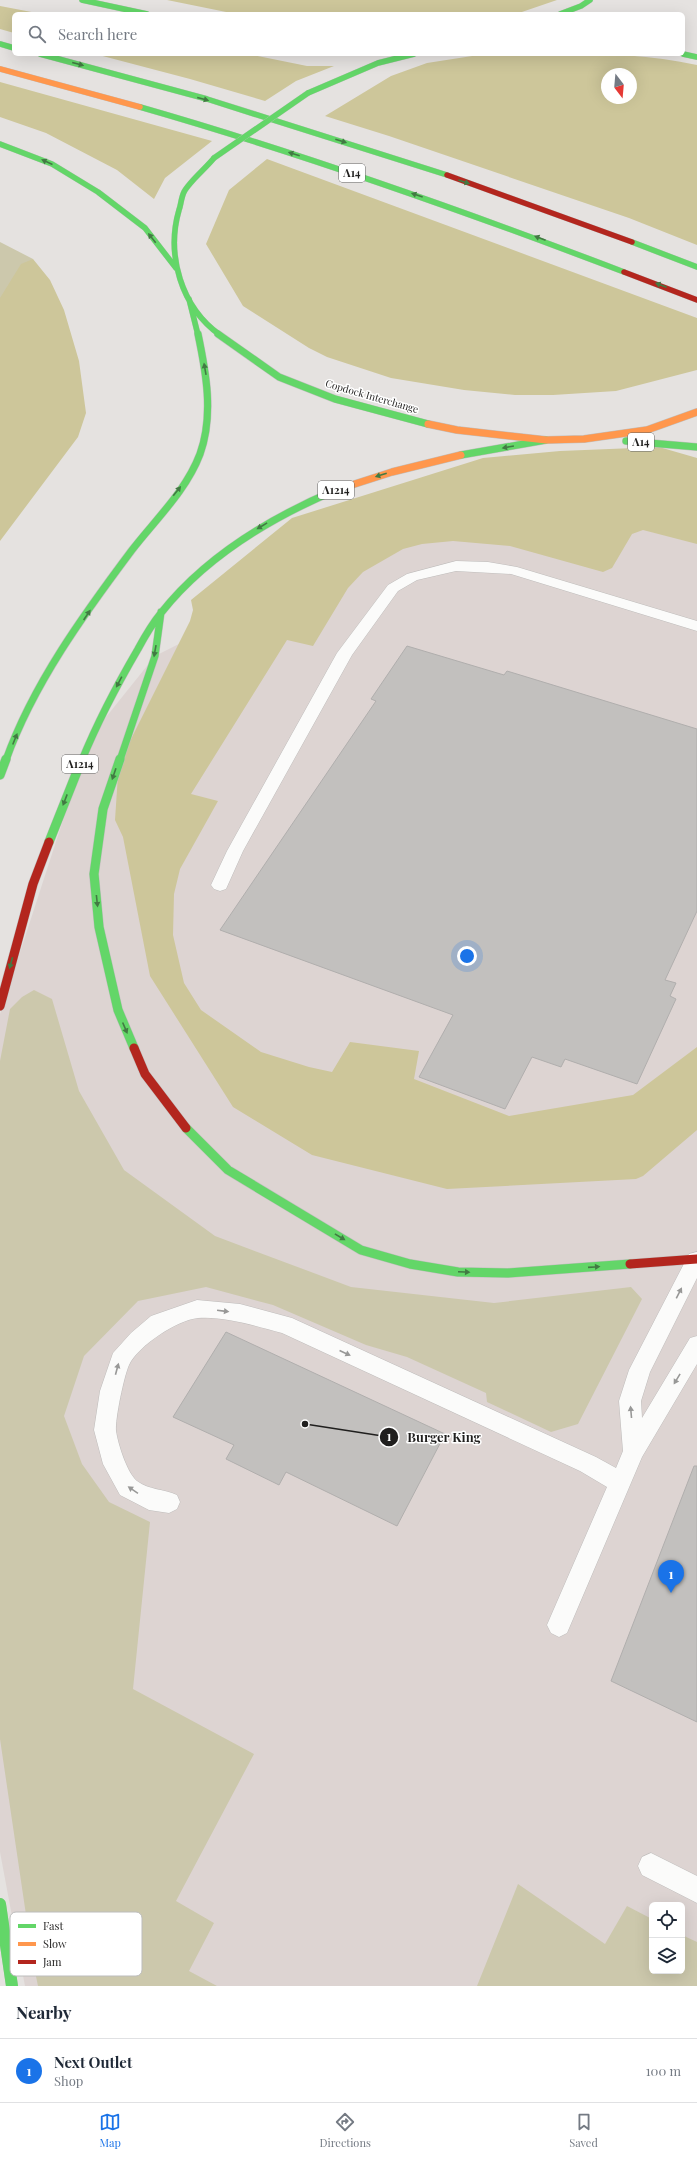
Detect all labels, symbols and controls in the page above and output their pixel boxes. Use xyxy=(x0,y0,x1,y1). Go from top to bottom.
search box xyxy=(12,12,685,56)
icon: search xyxy=(26,23,48,45)
text: Search here xyxy=(58,24,137,44)
one-way arrow xyxy=(72,61,84,67)
north arrow xyxy=(601,68,637,104)
one-way arrow xyxy=(197,96,209,102)
one-way arrow xyxy=(335,138,347,144)
one-way arrow xyxy=(287,151,299,157)
one-way arrow xyxy=(42,159,53,165)
road number: A14 xyxy=(339,164,365,182)
one-way arrow xyxy=(458,179,470,185)
one-way arrow xyxy=(411,191,423,197)
one-way arrow xyxy=(148,232,157,243)
one-way arrow xyxy=(533,235,545,241)
one-way arrow xyxy=(654,282,666,288)
one-way arrow xyxy=(201,363,207,375)
street label: Copdock Interchange xyxy=(324,376,420,416)
road number: A14 xyxy=(628,433,654,451)
one-way arrow xyxy=(501,444,514,450)
one-way arrow xyxy=(374,472,386,478)
road number: A1214 xyxy=(318,481,354,499)
one-way arrow xyxy=(173,486,181,497)
one-way arrow xyxy=(256,523,268,530)
one-way arrow xyxy=(83,610,91,620)
one-way arrow xyxy=(152,645,158,657)
one-way arrow xyxy=(116,676,123,688)
one-way arrow xyxy=(12,732,18,744)
road number: A1214 xyxy=(62,755,98,773)
one-way arrow xyxy=(111,769,117,781)
one-way arrow xyxy=(62,794,68,806)
one-way arrow xyxy=(93,895,100,907)
your location xyxy=(457,946,477,966)
one-way arrow xyxy=(8,957,14,969)
one-way arrow xyxy=(122,1022,128,1033)
one-way arrow xyxy=(334,1234,346,1241)
one-way arrow xyxy=(588,1263,600,1270)
one-way arrow xyxy=(458,1269,471,1275)
one-way arrow xyxy=(676,1288,682,1299)
one-way arrow xyxy=(217,1308,229,1314)
one-way arrow xyxy=(339,1349,351,1356)
one-way arrow xyxy=(114,1363,120,1375)
one-way arrow xyxy=(673,1374,681,1384)
one-way arrow xyxy=(627,1406,634,1418)
callout: Burger King xyxy=(379,1425,489,1450)
text: 1 xyxy=(387,1428,392,1444)
text: Burger King xyxy=(407,1428,482,1445)
one-way arrow xyxy=(127,1486,138,1493)
pin: 1 xyxy=(658,1560,684,1593)
map controls xyxy=(649,1902,685,1974)
button: locate xyxy=(649,1902,685,1938)
legend xyxy=(10,1912,142,1976)
text: Fast xyxy=(43,1918,63,1933)
text: Slow xyxy=(43,1936,67,1951)
button: layers xyxy=(649,1938,685,1974)
text: Jam xyxy=(42,1954,62,1969)
text: Nearby xyxy=(16,2001,71,2023)
text: Next Outlet xyxy=(54,2052,132,2072)
text: 1 xyxy=(27,2062,31,2079)
text: 100 m xyxy=(646,2062,681,2079)
text: Shop xyxy=(54,2072,83,2089)
tab: Map xyxy=(99,2111,121,2150)
tab: Directions xyxy=(319,2111,371,2150)
tab: Saved xyxy=(569,2111,598,2150)

